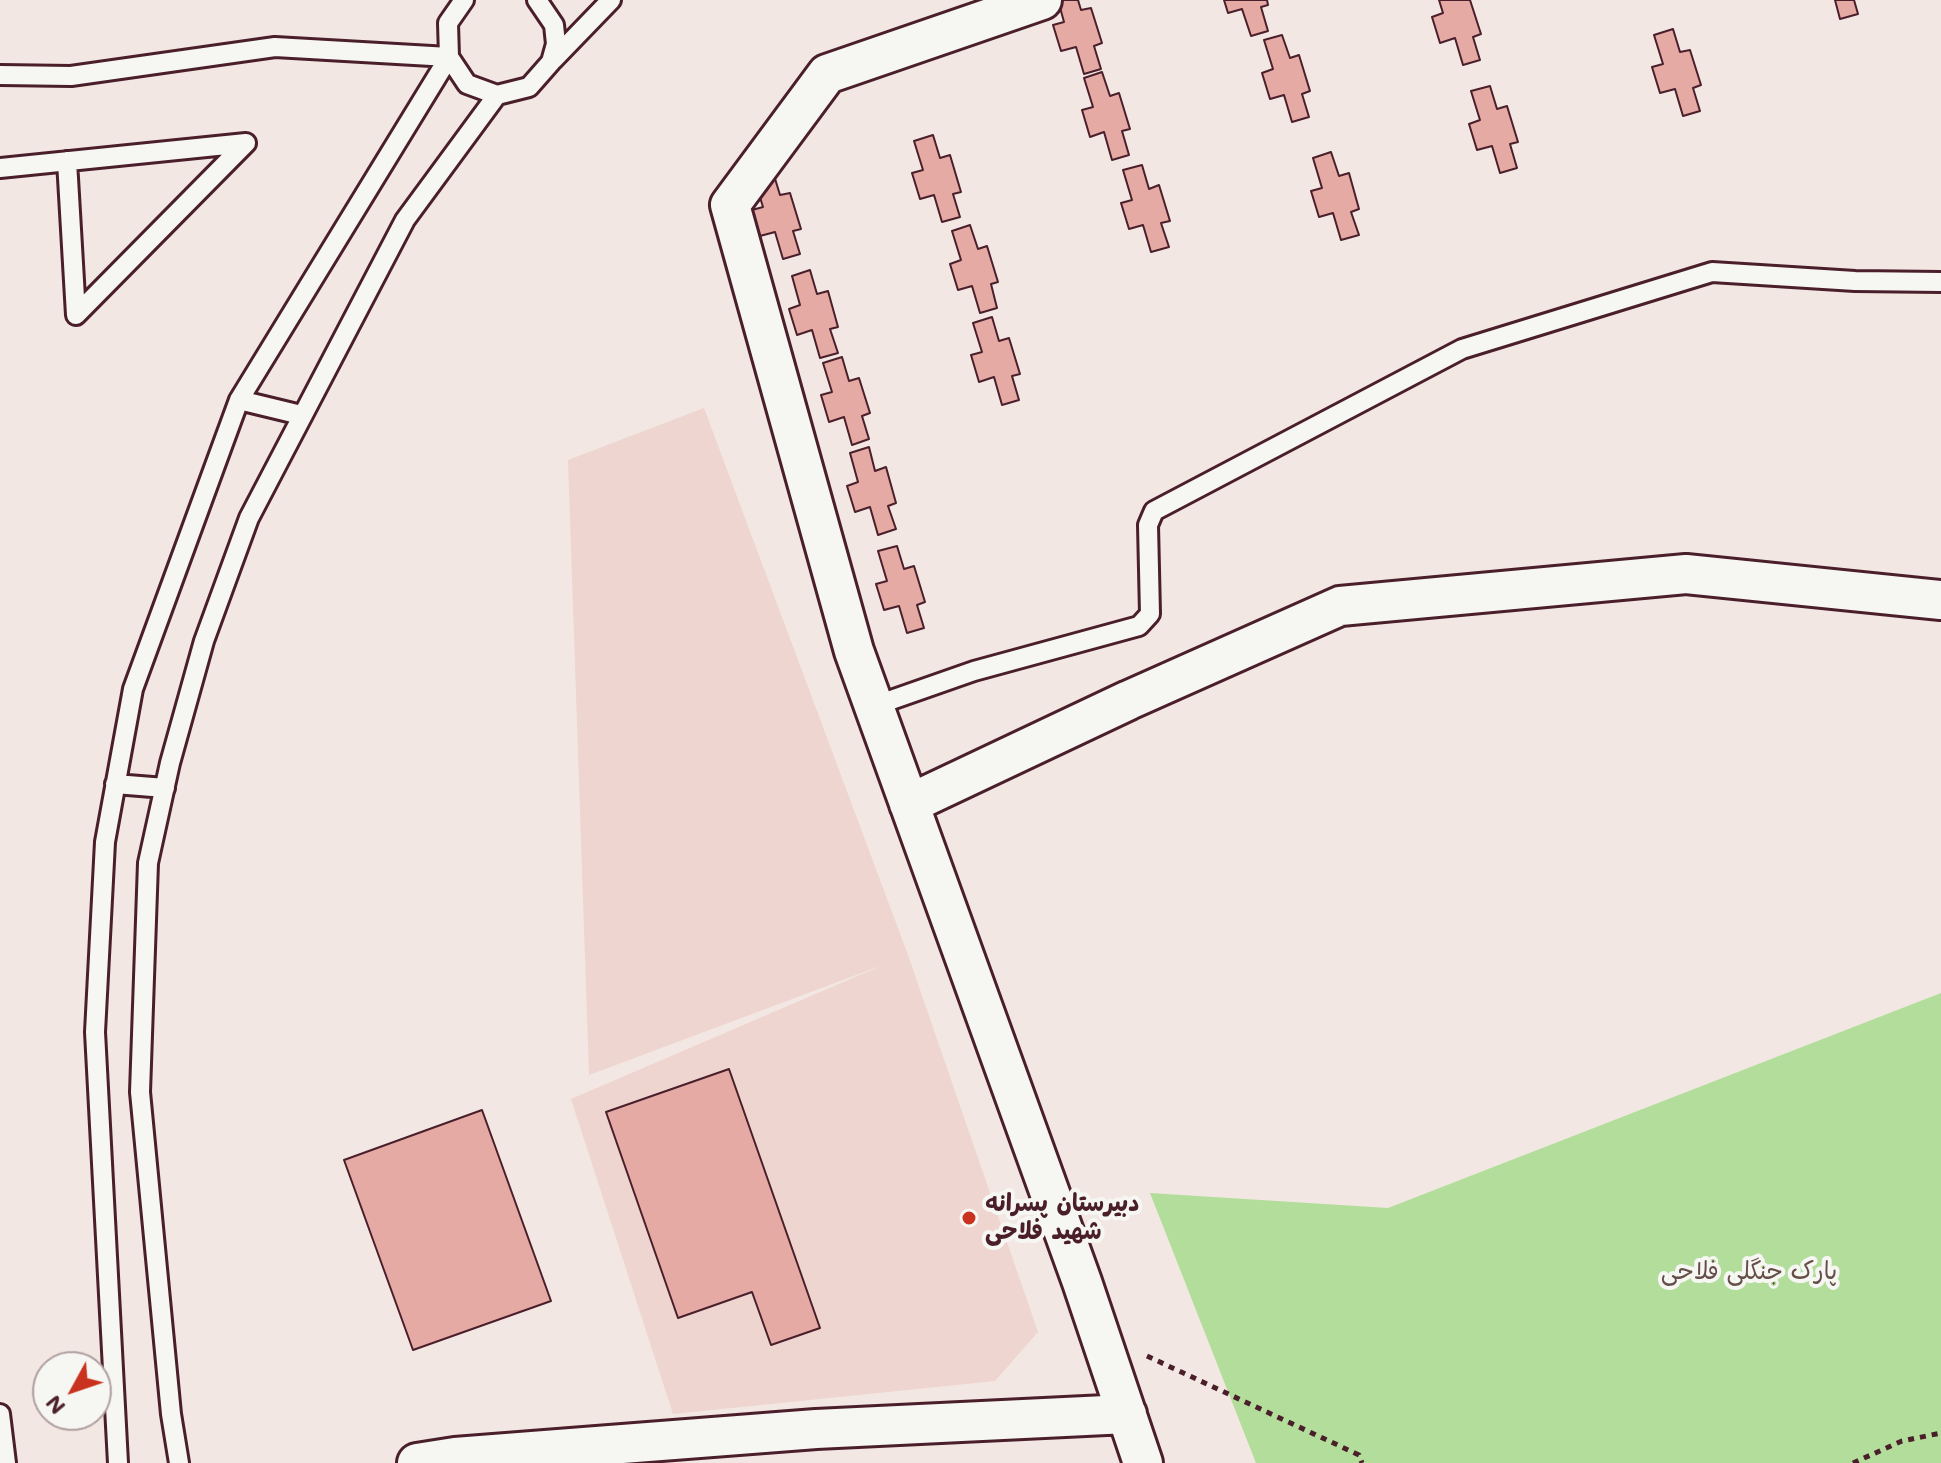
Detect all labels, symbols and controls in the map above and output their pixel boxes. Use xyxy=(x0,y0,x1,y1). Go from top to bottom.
place label: دبیرستان پسرانه شهید فلاحی xyxy=(985,1190,1139,1246)
marker: دبیرستان پسرانه شهید فلاحی xyxy=(960,1209,978,1227)
park label: پارک جنگلی فلاحی xyxy=(1661,1258,1837,1286)
north arrow xyxy=(32,1351,112,1431)
text: N xyxy=(38,1390,71,1421)

